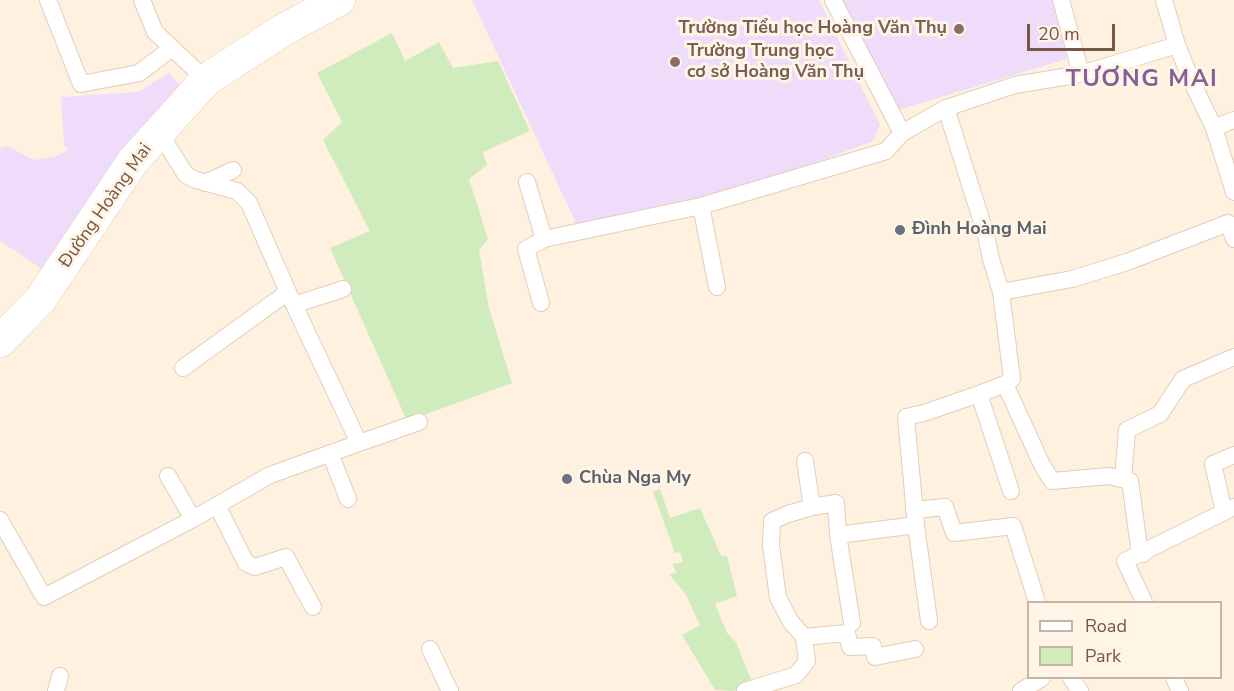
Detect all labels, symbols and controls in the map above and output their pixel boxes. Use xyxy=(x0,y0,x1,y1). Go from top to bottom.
scale bar xyxy=(1030,12,1118,50)
place label: Trường Tiểu học Hoàng Văn Thụ xyxy=(679,18,947,40)
marker: Trường Tiểu học Hoàng Văn Thụ xyxy=(952,22,966,36)
text: 20 m xyxy=(1038,22,1080,46)
place label: Trường Trung học cơ sở Hoàng Văn Thụ xyxy=(687,41,864,84)
marker: Trường Trung học cơ sở Hoàng Văn Thụ xyxy=(668,55,682,69)
district label: TƯƠNG MAI xyxy=(1066,66,1218,94)
street label: Đường Hoàng Mai xyxy=(55,140,157,272)
place label: Đình Hoàng Mai xyxy=(912,219,1047,241)
marker: Đình Hoàng Mai xyxy=(893,223,907,237)
place label: Chùa Nga My xyxy=(579,468,691,490)
marker: Chùa Nga My xyxy=(560,472,574,486)
legend xyxy=(1027,601,1222,679)
text: Road xyxy=(1085,614,1127,638)
text: Park xyxy=(1085,644,1121,668)

